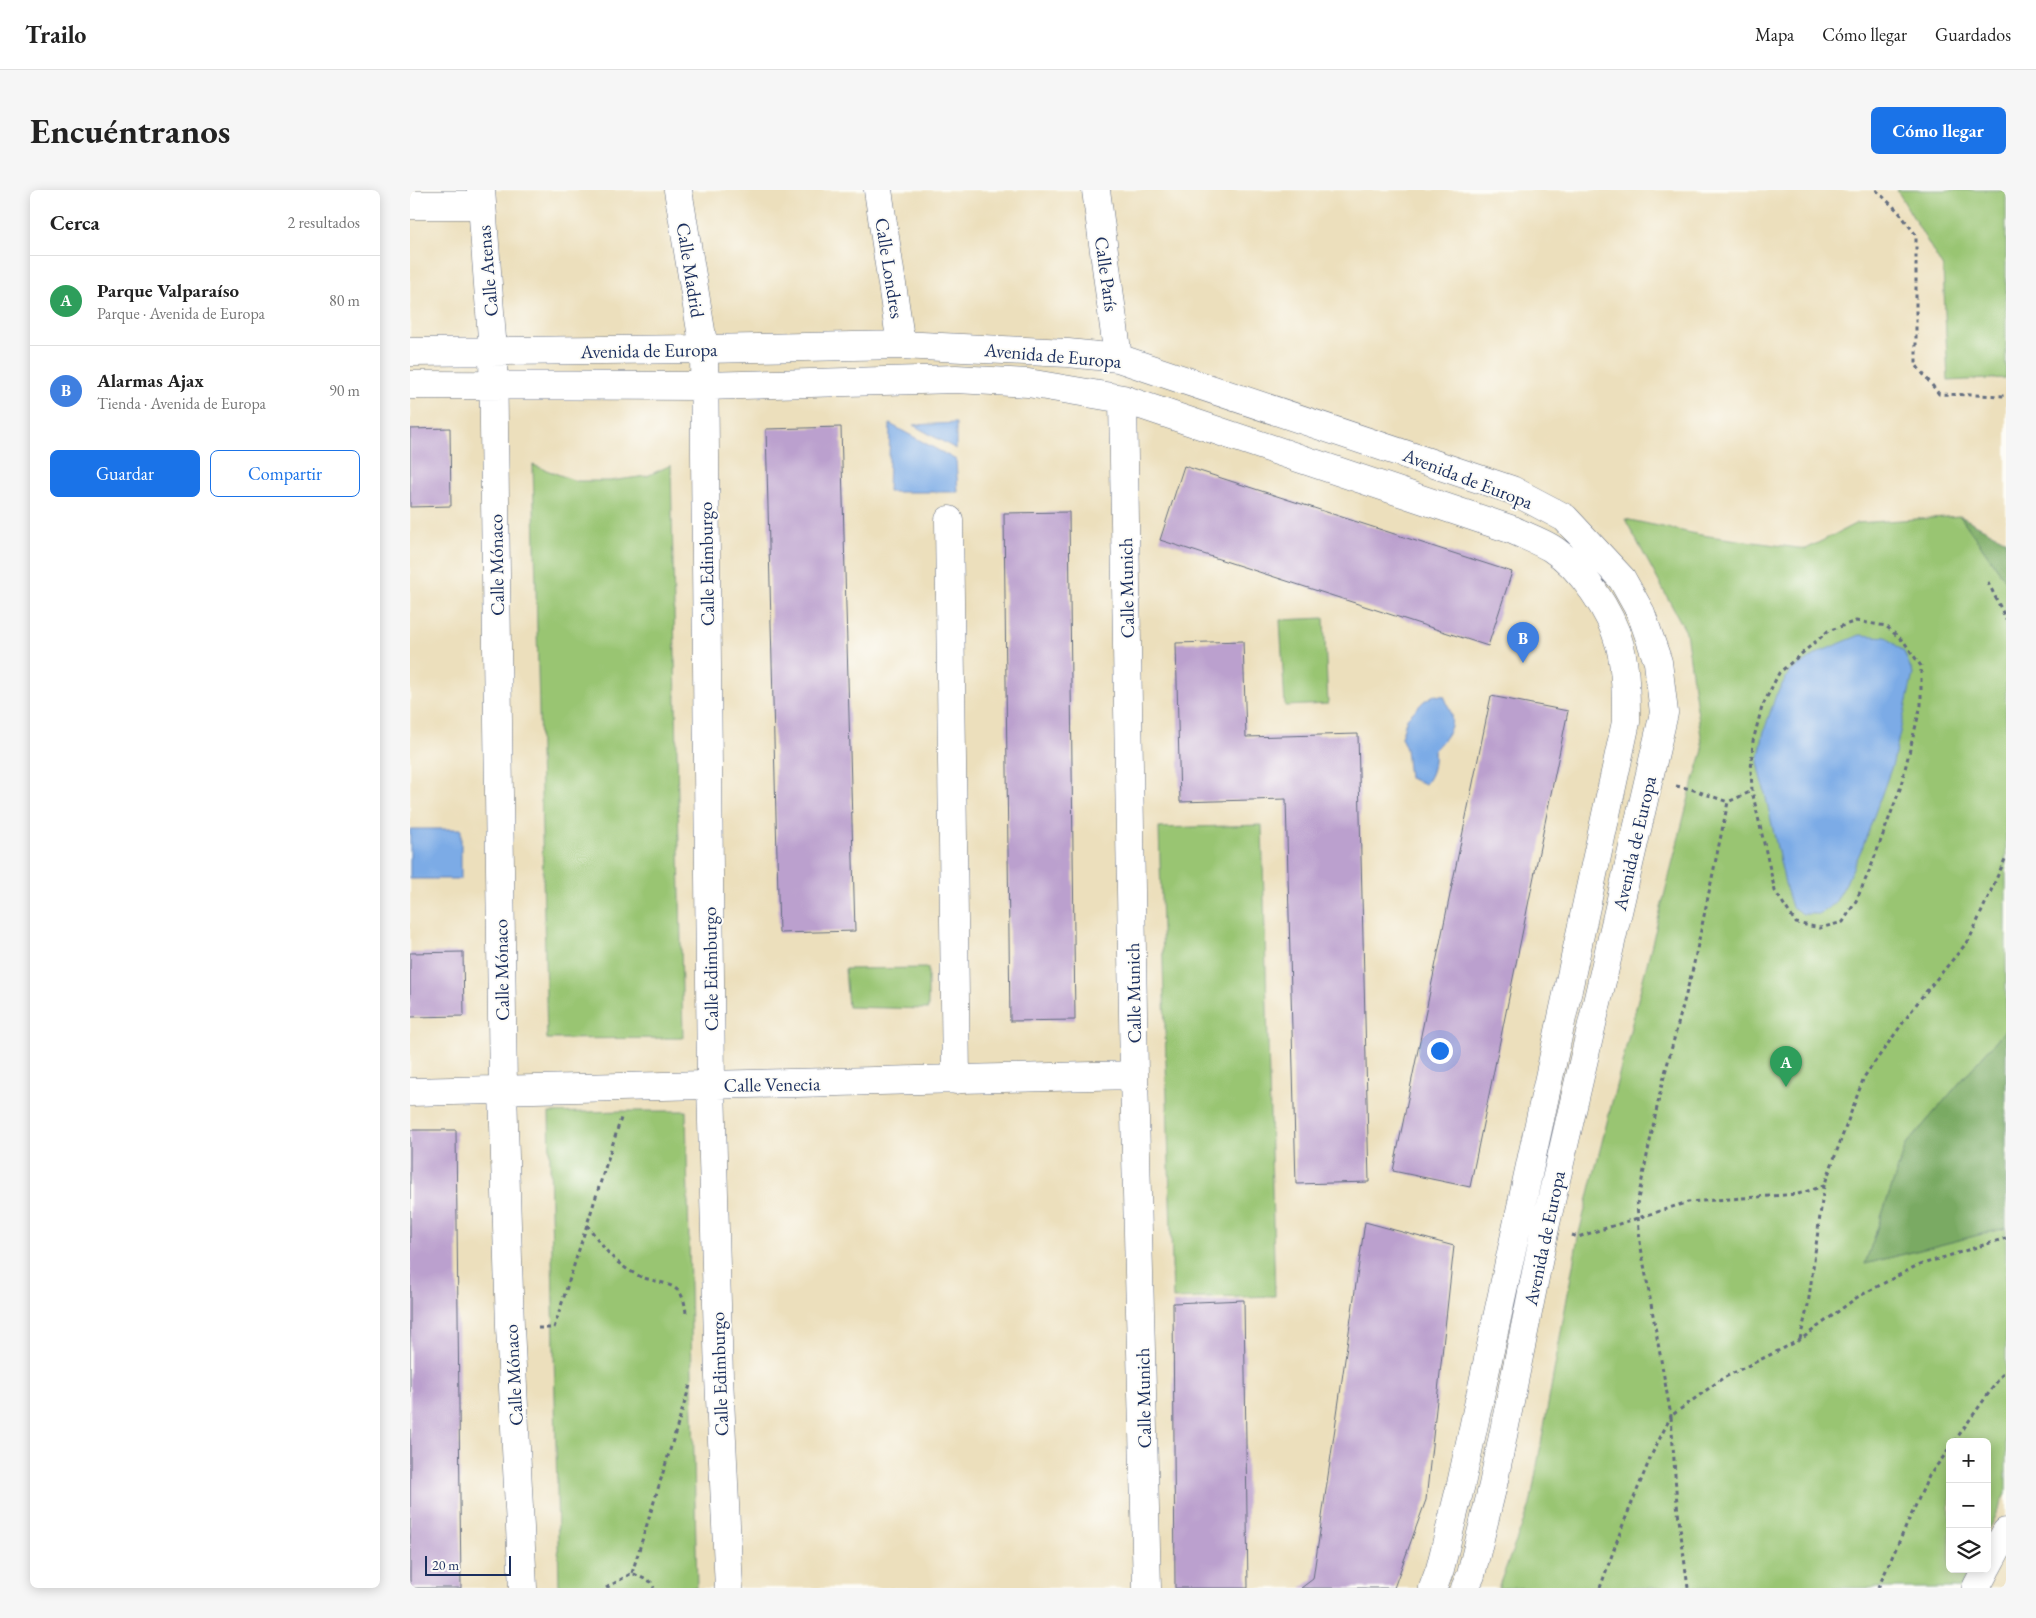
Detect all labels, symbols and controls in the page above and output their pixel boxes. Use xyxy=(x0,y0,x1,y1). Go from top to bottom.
text: Trailo xyxy=(25,19,86,50)
text: Mapa xyxy=(1755,23,1794,46)
text: Cómo llegar xyxy=(1822,23,1907,46)
text: Guardados xyxy=(1935,23,2011,46)
button: Cómo llegar xyxy=(1871,107,2006,154)
text: Encuéntranos xyxy=(30,108,230,153)
text: Cerca xyxy=(50,209,100,236)
text: 2 resultados xyxy=(288,212,360,233)
street label: Calle Londres xyxy=(869,216,910,320)
street label: Calle Madrid xyxy=(671,221,710,320)
street label: Calle Atenas xyxy=(471,224,504,318)
street label: Calle París xyxy=(1089,235,1124,313)
text: Parque Valparaíso xyxy=(97,278,239,303)
text: A xyxy=(60,290,72,311)
text: 80 m xyxy=(329,290,360,311)
text: Parque · Avenida de Europa xyxy=(97,303,265,324)
street label: Avenida de Europa xyxy=(579,337,718,364)
street label: Avenida de Europa xyxy=(983,337,1123,374)
text: Alarmas Ajax xyxy=(97,368,204,393)
text: B xyxy=(61,380,71,401)
text: 90 m xyxy=(329,380,360,401)
text: Tienda · Avenida de Europa xyxy=(97,393,266,414)
street label: Avenida de Europa xyxy=(1398,442,1537,515)
button: Guardar xyxy=(50,450,200,497)
button: Compartir xyxy=(210,450,360,497)
street label: Calle Edimburgo xyxy=(693,502,720,626)
street label: Calle Mónaco xyxy=(483,514,510,616)
street label: Calle Munich xyxy=(1113,537,1140,639)
pin: B xyxy=(1507,622,1539,663)
street label: Avenida de Europa xyxy=(1607,773,1662,914)
street label: Calle Edimburgo xyxy=(697,907,724,1031)
street label: Calle Mónaco xyxy=(488,919,515,1021)
street label: Calle Munich xyxy=(1120,942,1147,1044)
your location xyxy=(1427,1038,1453,1064)
pin: A xyxy=(1770,1046,1802,1087)
street label: Calle Venecia xyxy=(723,1071,821,1098)
street label: Avenida de Europa xyxy=(1518,1168,1571,1309)
street label: Calle Edimburgo xyxy=(705,1311,734,1437)
street label: Calle Mónaco xyxy=(498,1323,529,1427)
street label: Calle Munich xyxy=(1130,1347,1157,1449)
map controls xyxy=(1946,1438,1991,1573)
button: + xyxy=(1946,1438,1991,1483)
button: − xyxy=(1946,1483,1991,1528)
button: layers xyxy=(1946,1528,1991,1573)
scale bar xyxy=(425,1553,511,1576)
text: 20 m xyxy=(432,1556,459,1574)

